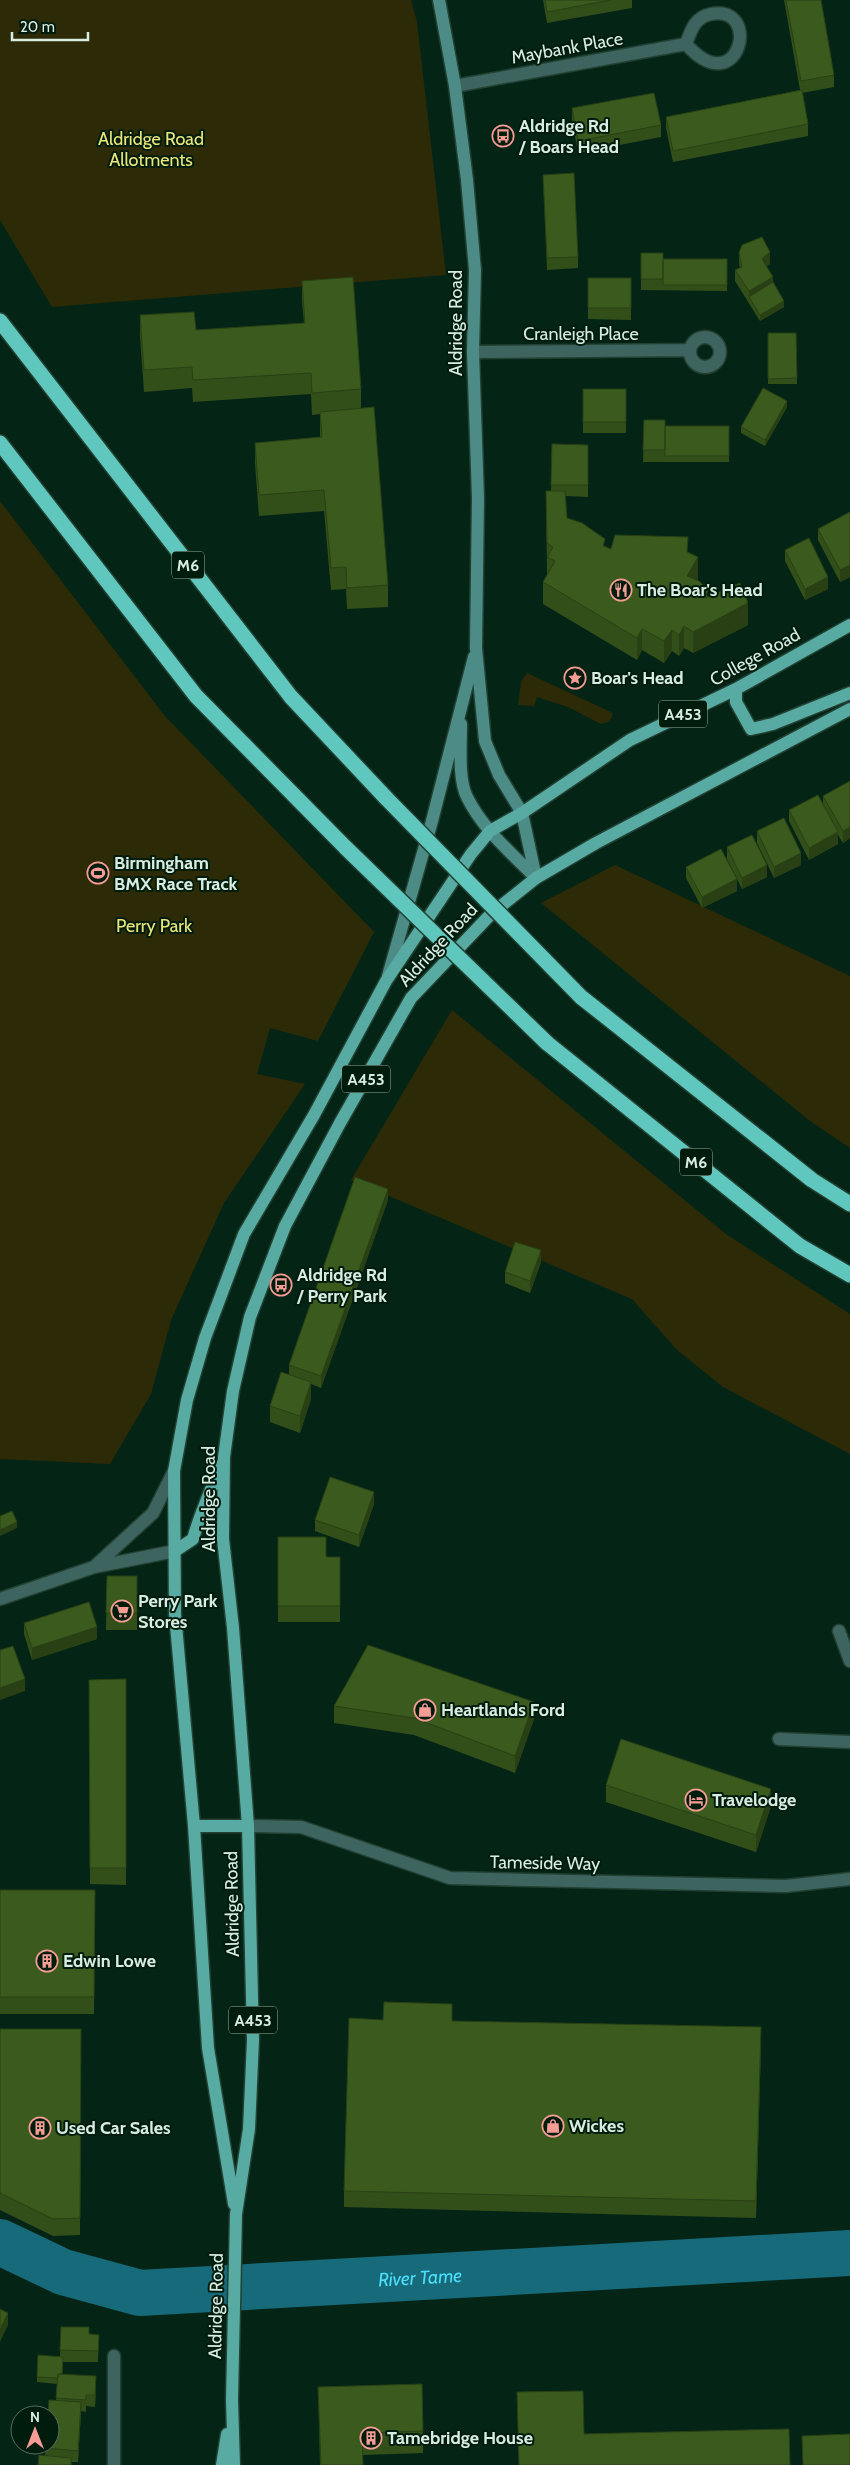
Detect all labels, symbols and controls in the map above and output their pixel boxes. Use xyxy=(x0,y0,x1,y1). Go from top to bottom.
scale bar xyxy=(12,10,89,42)
text: 20 m xyxy=(20,18,55,36)
street label: Maybank Place xyxy=(509,27,625,69)
place label: Aldridge Rd / Boars Head xyxy=(518,115,619,158)
bus stop icon: Aldridge Rd / Boars Head xyxy=(491,124,515,148)
park label: Aldridge Road Allotments xyxy=(98,128,204,171)
street label: Aldridge Road xyxy=(445,270,467,376)
street label: Cranleigh Place xyxy=(523,323,639,345)
road number: M6 xyxy=(172,552,204,578)
restaurant icon: The Boar's Head xyxy=(609,578,633,602)
place label: The Boar's Head xyxy=(637,579,763,601)
street label: College Road xyxy=(706,623,804,691)
place icon: Boar's Head xyxy=(563,666,587,690)
place label: Boar's Head xyxy=(591,667,684,689)
road number: A453 xyxy=(659,701,707,728)
place label: Birmingham BMX Race Track xyxy=(114,852,238,895)
sports icon: Birmingham BMX Race Track xyxy=(86,861,110,885)
street label: Aldridge Road xyxy=(394,899,482,991)
park label: Perry Park xyxy=(116,915,193,937)
road number: A453 xyxy=(342,1066,390,1092)
road number: M6 xyxy=(680,1148,712,1176)
place label: Aldridge Rd / Perry Park xyxy=(296,1264,387,1307)
bus stop icon: Aldridge Rd / Perry Park xyxy=(269,1273,293,1297)
street label: Aldridge Road xyxy=(198,1446,220,1552)
place label: Perry Park Stores xyxy=(138,1590,218,1633)
supermarket icon: Perry Park Stores xyxy=(110,1599,134,1623)
shop icon: Heartlands Ford xyxy=(413,1698,437,1722)
place label: Heartlands Ford xyxy=(441,1699,565,1721)
hotel icon: Travelodge xyxy=(684,1788,708,1812)
place label: Travelodge xyxy=(712,1789,796,1811)
street label: Aldridge Road xyxy=(220,1851,244,1957)
street label: Tameside Way xyxy=(490,1851,600,1875)
building icon: Edwin Lowe xyxy=(35,1949,59,1973)
place label: Edwin Lowe xyxy=(63,1950,156,1972)
road number: A453 xyxy=(229,2006,277,2034)
shop icon: Wickes xyxy=(541,2114,565,2138)
place label: Wickes xyxy=(569,2115,624,2137)
building icon: Used Car Sales xyxy=(28,2116,52,2140)
place label: Used Car Sales xyxy=(56,2117,171,2139)
street label: Aldridge Road xyxy=(204,2253,228,2359)
water label: River Tame xyxy=(377,2263,463,2291)
north arrow xyxy=(10,2405,60,2455)
text: N xyxy=(30,2408,40,2426)
building icon: Tamebridge House xyxy=(359,2426,383,2450)
place label: Tamebridge House xyxy=(387,2427,533,2449)

